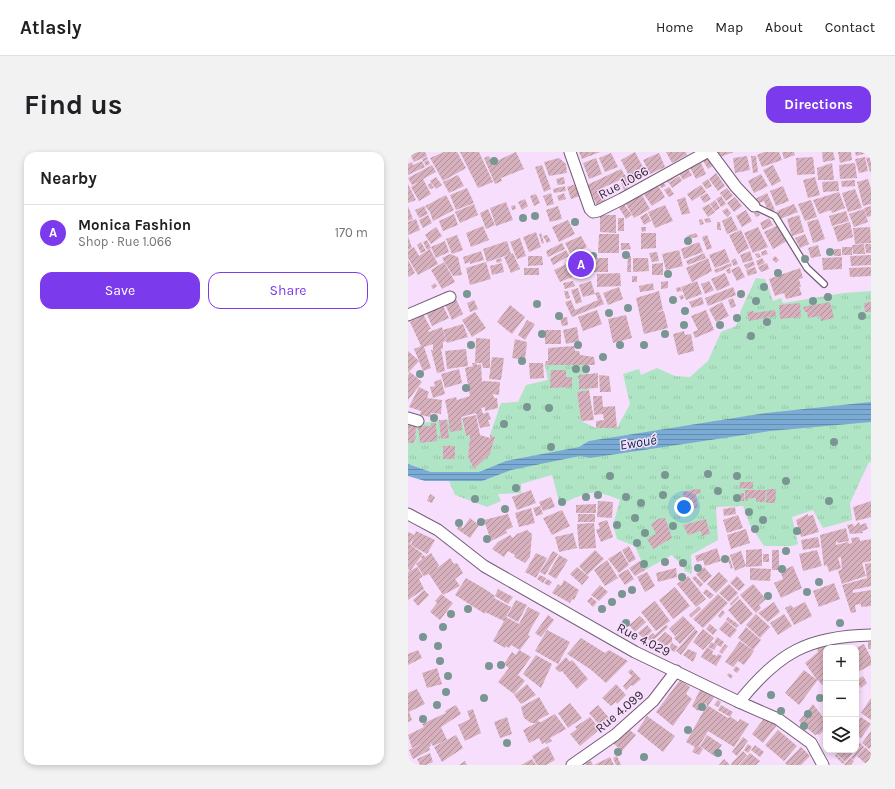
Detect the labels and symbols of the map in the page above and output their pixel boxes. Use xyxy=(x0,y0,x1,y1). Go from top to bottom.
street label: Rue 1.066 xyxy=(596,163,651,202)
pin: A xyxy=(568,249,594,279)
water label: Ewoué xyxy=(618,431,658,454)
your location xyxy=(674,497,694,517)
street label: Rue 4.029 xyxy=(615,620,673,659)
street label: Rue 4.099 xyxy=(592,687,646,736)

